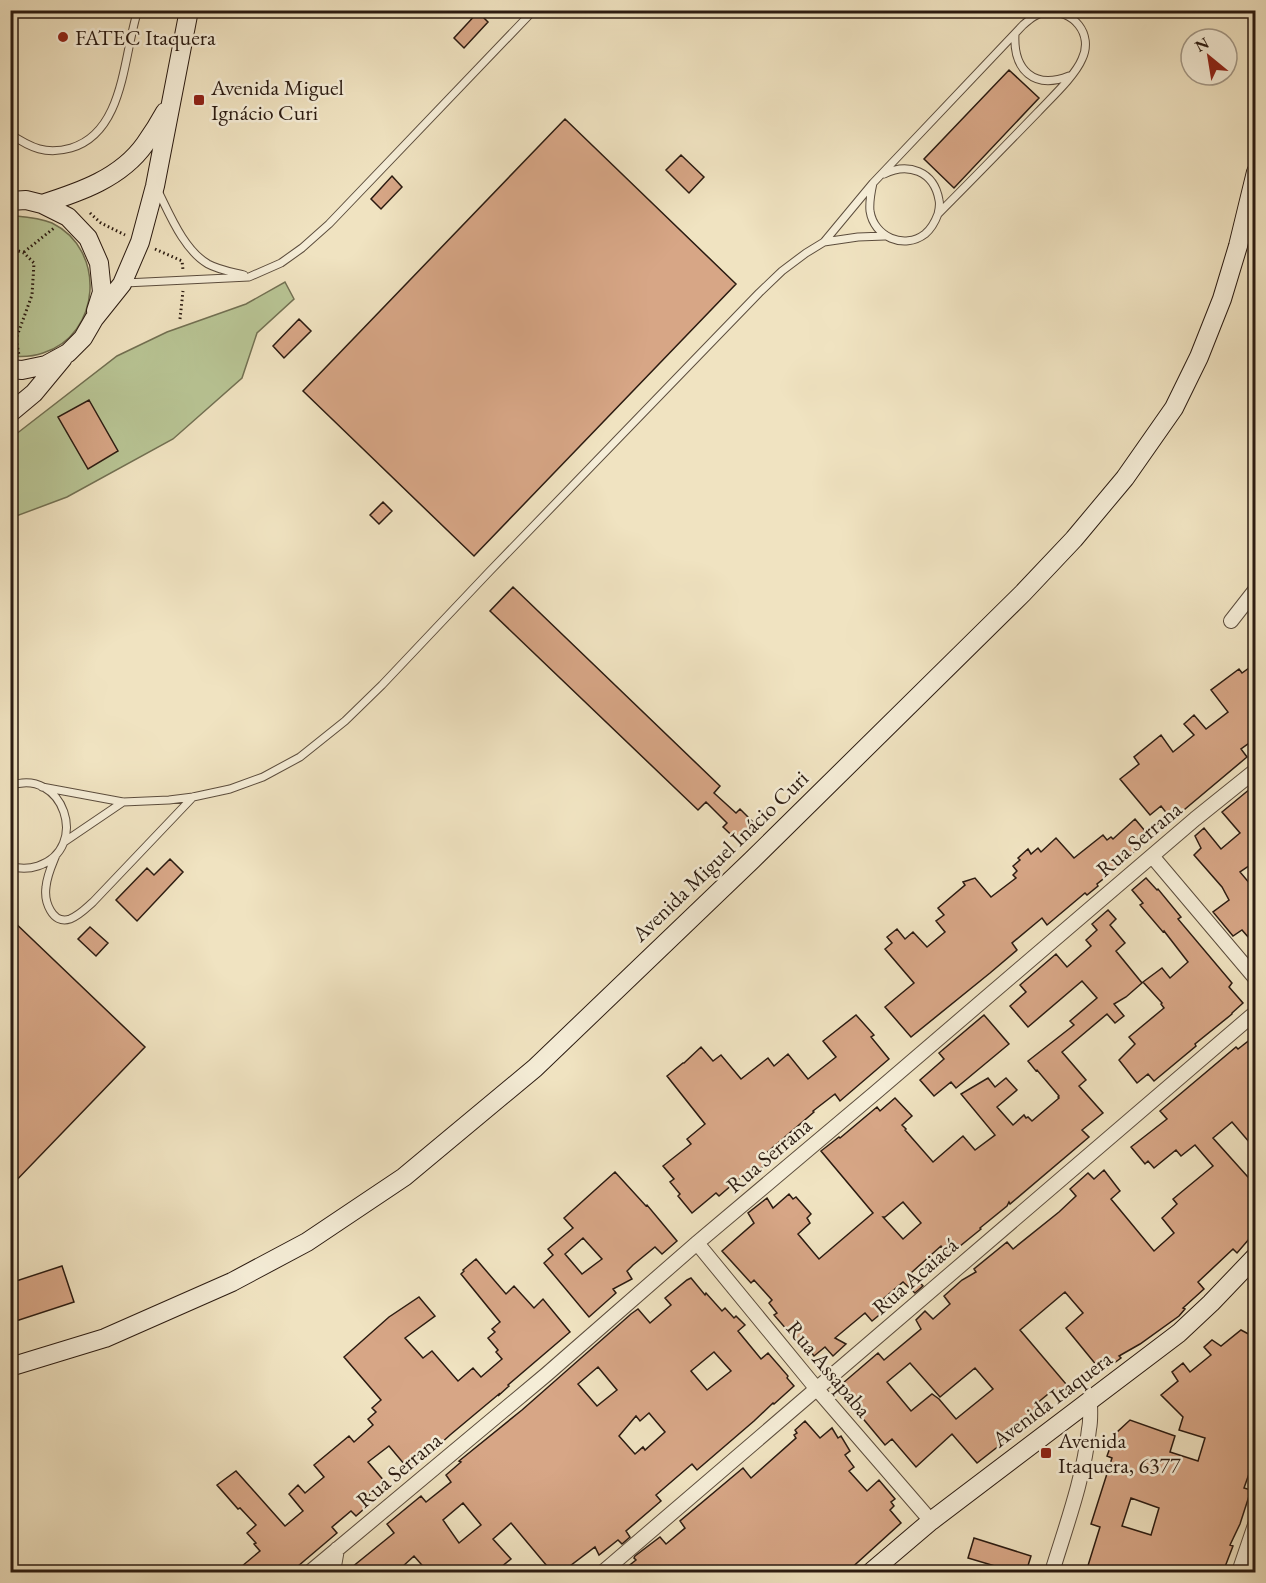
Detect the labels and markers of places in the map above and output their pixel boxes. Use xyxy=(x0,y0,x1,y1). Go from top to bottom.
place label: FATEC Itaquera xyxy=(75,23,216,52)
marker: FATEC Itaquera xyxy=(56,30,70,44)
place label: Avenida Miguel Ignácio Curi xyxy=(210,73,344,127)
marker: Avenida Miguel Ignácio Curi xyxy=(192,93,206,107)
place label: Avenida Itaquera, 6377 xyxy=(1057,1426,1181,1480)
marker: Avenida Itaquera, 6377 xyxy=(1039,1446,1053,1460)

